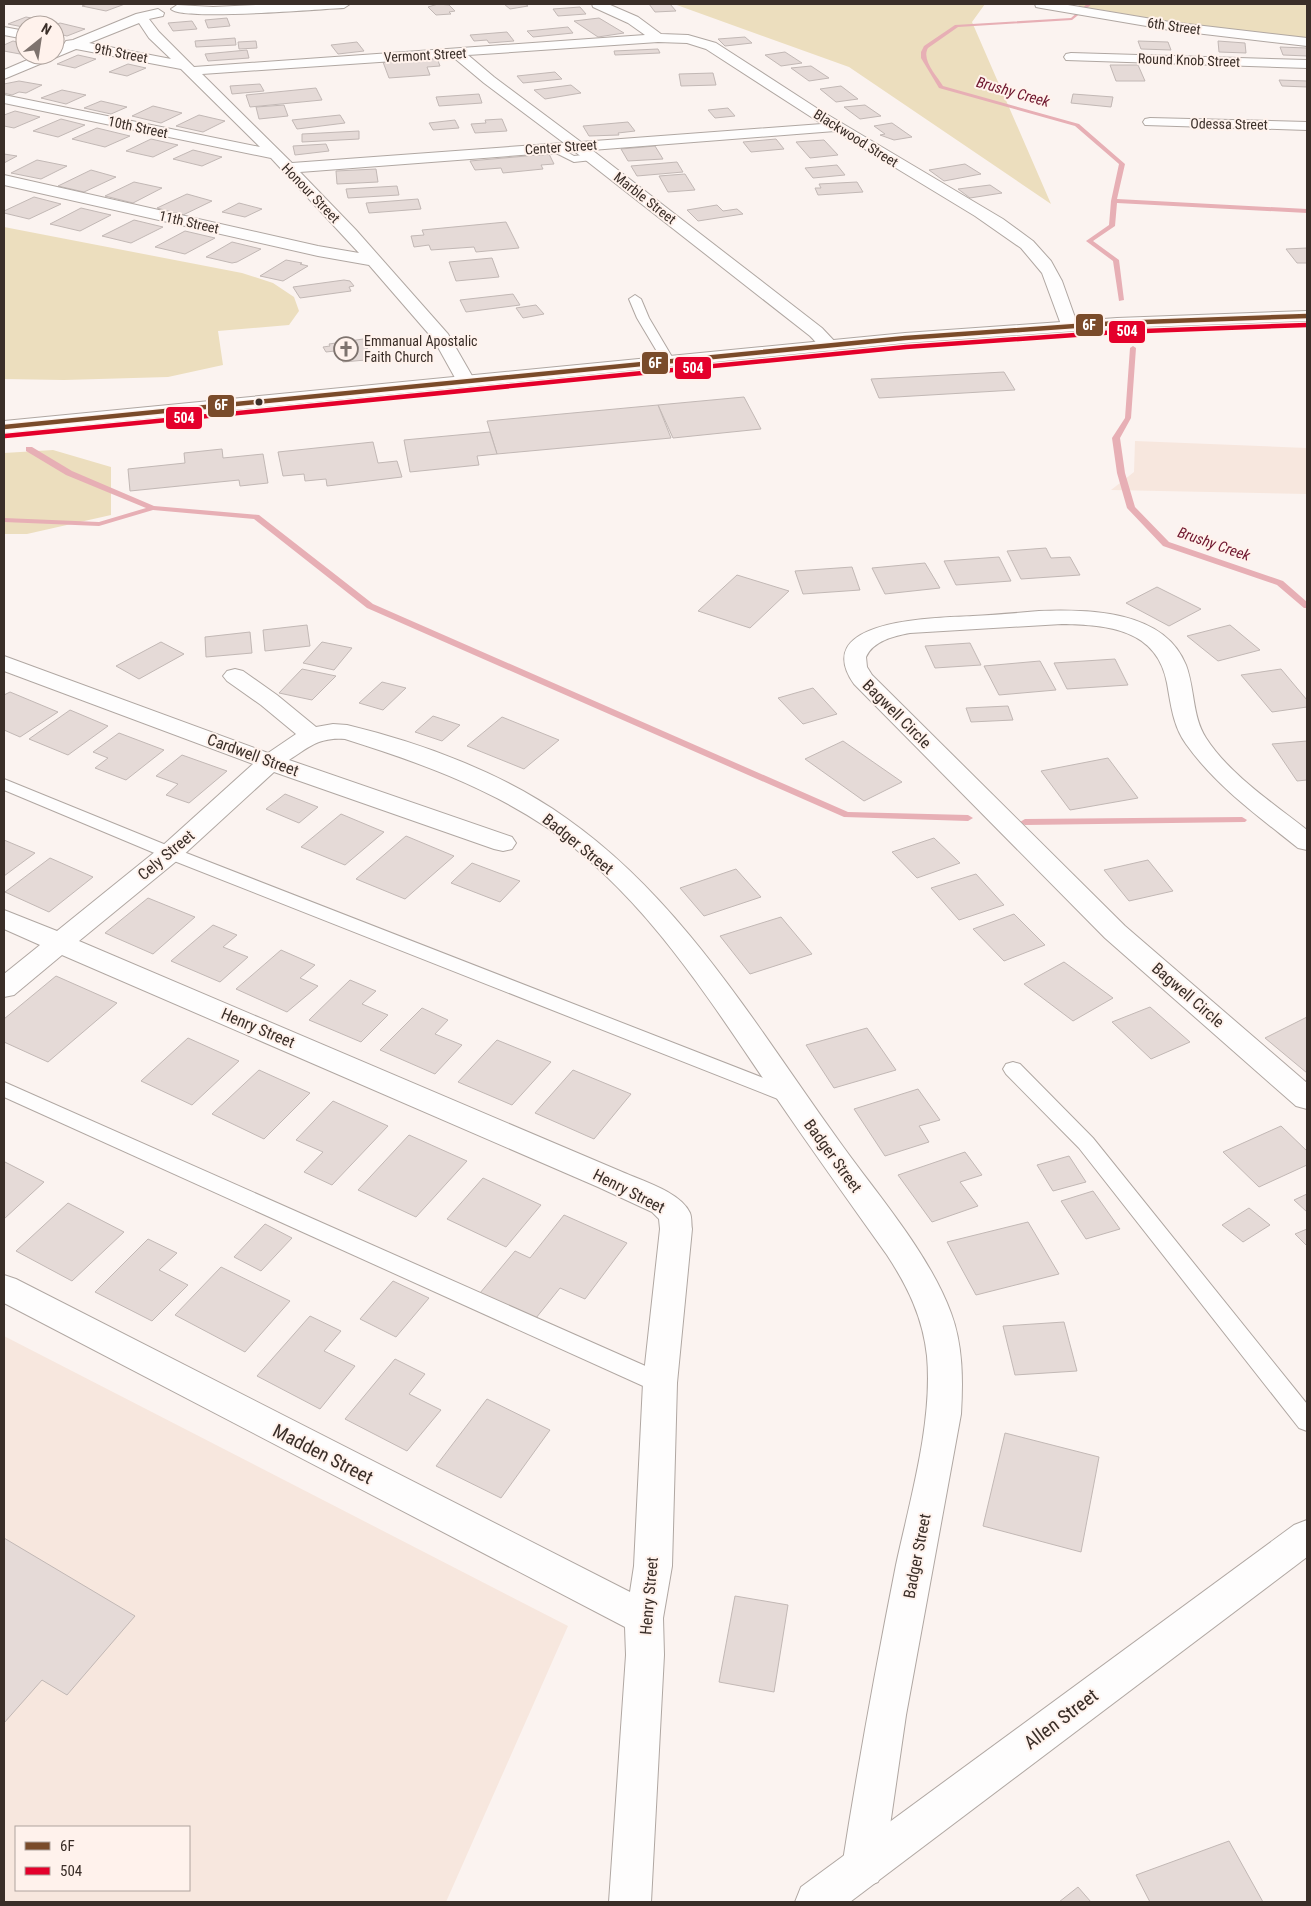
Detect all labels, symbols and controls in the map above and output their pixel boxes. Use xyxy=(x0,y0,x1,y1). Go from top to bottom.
street label: 6th Street xyxy=(1146,14,1202,38)
north arrow xyxy=(15,15,65,65)
text: N xyxy=(39,20,54,38)
street label: 9th Street xyxy=(93,40,149,66)
street label: Vermont Street xyxy=(383,45,467,65)
street label: Round Knob Street xyxy=(1138,50,1240,70)
water label: Brushy Creek xyxy=(974,73,1052,111)
street label: Blackwood Street xyxy=(811,106,901,170)
street label: 10th Street xyxy=(107,113,169,141)
street label: Odessa Street xyxy=(1190,115,1268,133)
street label: Center Street xyxy=(524,136,598,158)
street label: Honour Street xyxy=(279,160,343,226)
street label: Marble Street xyxy=(611,169,679,227)
street label: 11th Street xyxy=(158,207,220,237)
line badge: 6F xyxy=(1075,313,1104,337)
text: 6F xyxy=(1082,317,1096,333)
line badge: 504 xyxy=(1108,320,1146,344)
text: 504 xyxy=(1116,323,1138,339)
place label: Emmanual Apostalic Faith Church xyxy=(364,333,478,365)
church icon: Emmanual Apostalic Faith Church xyxy=(333,336,359,362)
line badge: 6F xyxy=(641,351,669,375)
text: 6F xyxy=(648,355,662,371)
line badge: 504 xyxy=(674,356,712,380)
text: 504 xyxy=(682,360,704,376)
line badge: 6F xyxy=(207,394,235,418)
text: 6F xyxy=(214,397,228,413)
unlabelled marker xyxy=(254,397,264,407)
line badge: 504 xyxy=(165,406,203,430)
text: 504 xyxy=(173,410,195,426)
water label: Brushy Creek xyxy=(1175,523,1253,565)
street label: Bagwell Circle xyxy=(859,676,935,752)
street label: Cardwell Street xyxy=(205,730,302,780)
street label: Badger Street xyxy=(539,810,618,879)
street label: Cely Street xyxy=(134,826,198,884)
street label: Bagwell Circle xyxy=(1148,959,1228,1031)
street label: Henry Street xyxy=(218,1004,298,1052)
street label: Badger Street xyxy=(800,1116,866,1196)
street label: Henry Street xyxy=(590,1165,668,1217)
street label: Madden Street xyxy=(269,1419,377,1489)
street label: Badger Street xyxy=(899,1512,935,1600)
street label: Henry Street xyxy=(636,1556,662,1636)
street label: Allen Street xyxy=(1019,1684,1103,1754)
legend xyxy=(15,1826,190,1891)
text: 6F xyxy=(60,1837,75,1855)
text: 504 xyxy=(60,1862,82,1880)

